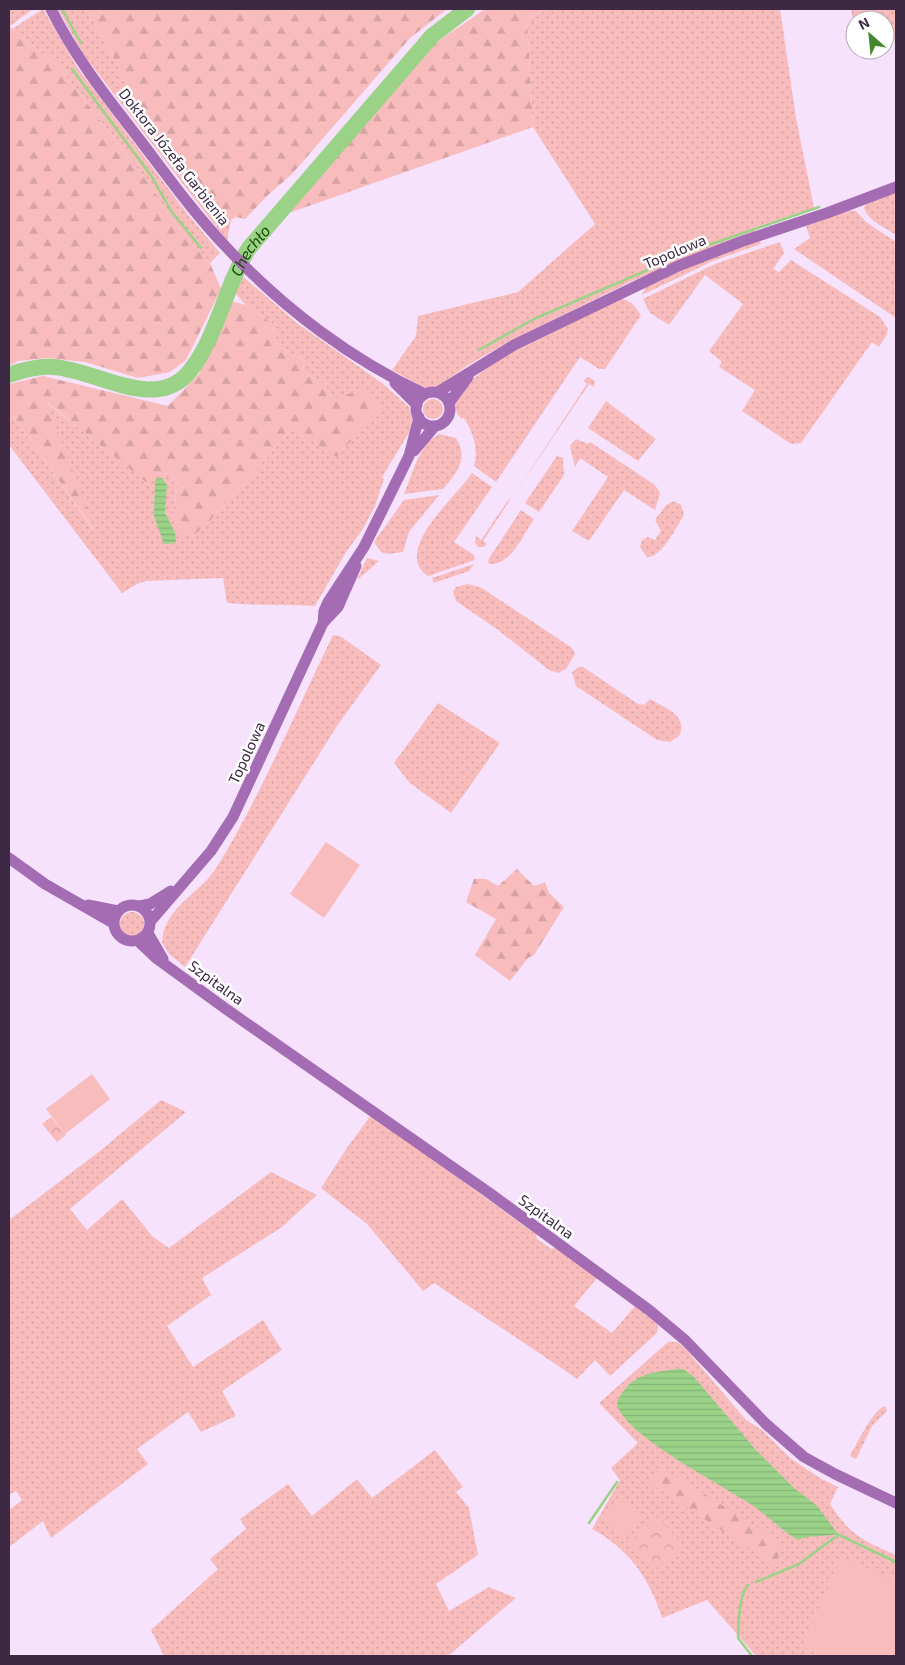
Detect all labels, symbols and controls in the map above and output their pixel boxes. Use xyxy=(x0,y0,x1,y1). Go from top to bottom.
north arrow xyxy=(845,10,895,60)
text: N xyxy=(856,13,872,33)
street label: Doktora Józefa Garbienia xyxy=(116,84,234,228)
water label: Chechło xyxy=(226,221,274,279)
street label: Topolowa xyxy=(641,230,709,272)
street label: Topolowa xyxy=(224,719,268,786)
street label: Szpitalna xyxy=(185,956,248,1008)
street label: Szpitalna xyxy=(515,1190,578,1242)

